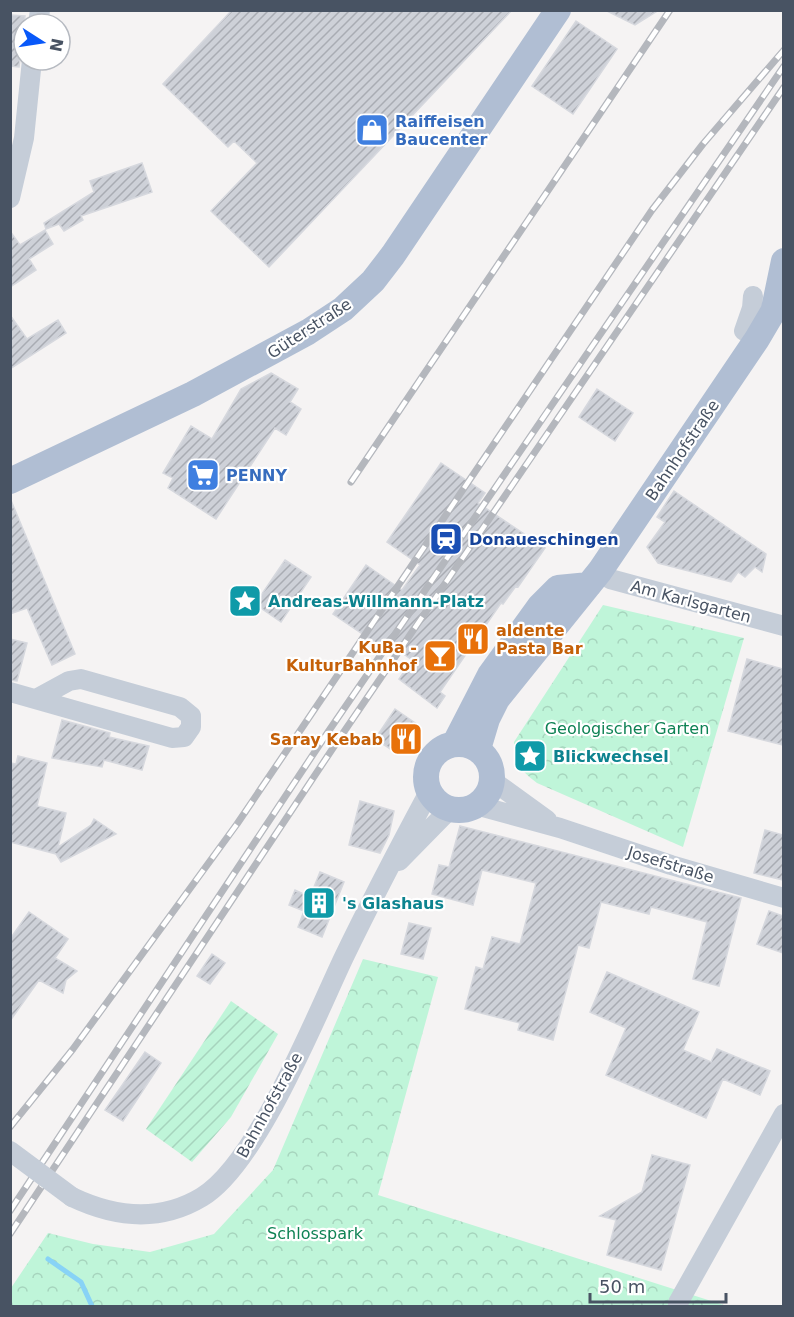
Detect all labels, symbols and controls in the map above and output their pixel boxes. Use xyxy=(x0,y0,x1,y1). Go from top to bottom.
north arrow xyxy=(12,12,72,72)
text: N xyxy=(45,36,67,54)
shop icon: Raiffeisen Baucenter xyxy=(354,112,390,148)
place label: Raiffeisen Baucenter xyxy=(395,112,488,149)
street label: Güterstraße xyxy=(264,294,355,363)
street label: Bahnhofstraße xyxy=(642,396,723,504)
supermarket icon: PENNY xyxy=(185,457,221,493)
place label: PENNY xyxy=(226,466,287,485)
station icon: Donaueschingen xyxy=(428,521,464,557)
place label: Donaueschingen xyxy=(469,530,619,549)
street label: Am Karlsgarten xyxy=(629,576,753,627)
place icon: Andreas-Willmann-Platz xyxy=(227,583,263,619)
place label: Andreas-Willmann-Platz xyxy=(268,592,484,611)
restaurant icon: aldente Pasta Bar xyxy=(455,621,491,657)
place label: aldente Pasta Bar xyxy=(496,621,583,658)
place label: KuBa - KulturBahnhof xyxy=(286,638,418,675)
bar icon: KuBa - KulturBahnhof xyxy=(422,638,458,674)
park label: Geologischer Garten xyxy=(545,719,709,738)
restaurant icon: Saray Kebab xyxy=(388,721,424,757)
place label: Saray Kebab xyxy=(270,730,383,749)
place icon: Blickwechsel xyxy=(512,738,548,774)
place label: Blickwechsel xyxy=(553,747,669,766)
street label: Josefstraße xyxy=(624,842,716,887)
building icon: 's Glashaus xyxy=(301,885,337,921)
place label: 's Glashaus xyxy=(342,894,444,913)
street label: Bahnhofstraße xyxy=(233,1049,306,1161)
park label: Schlosspark xyxy=(267,1224,364,1243)
scale bar xyxy=(590,1266,726,1304)
text: 50 m xyxy=(599,1276,645,1297)

